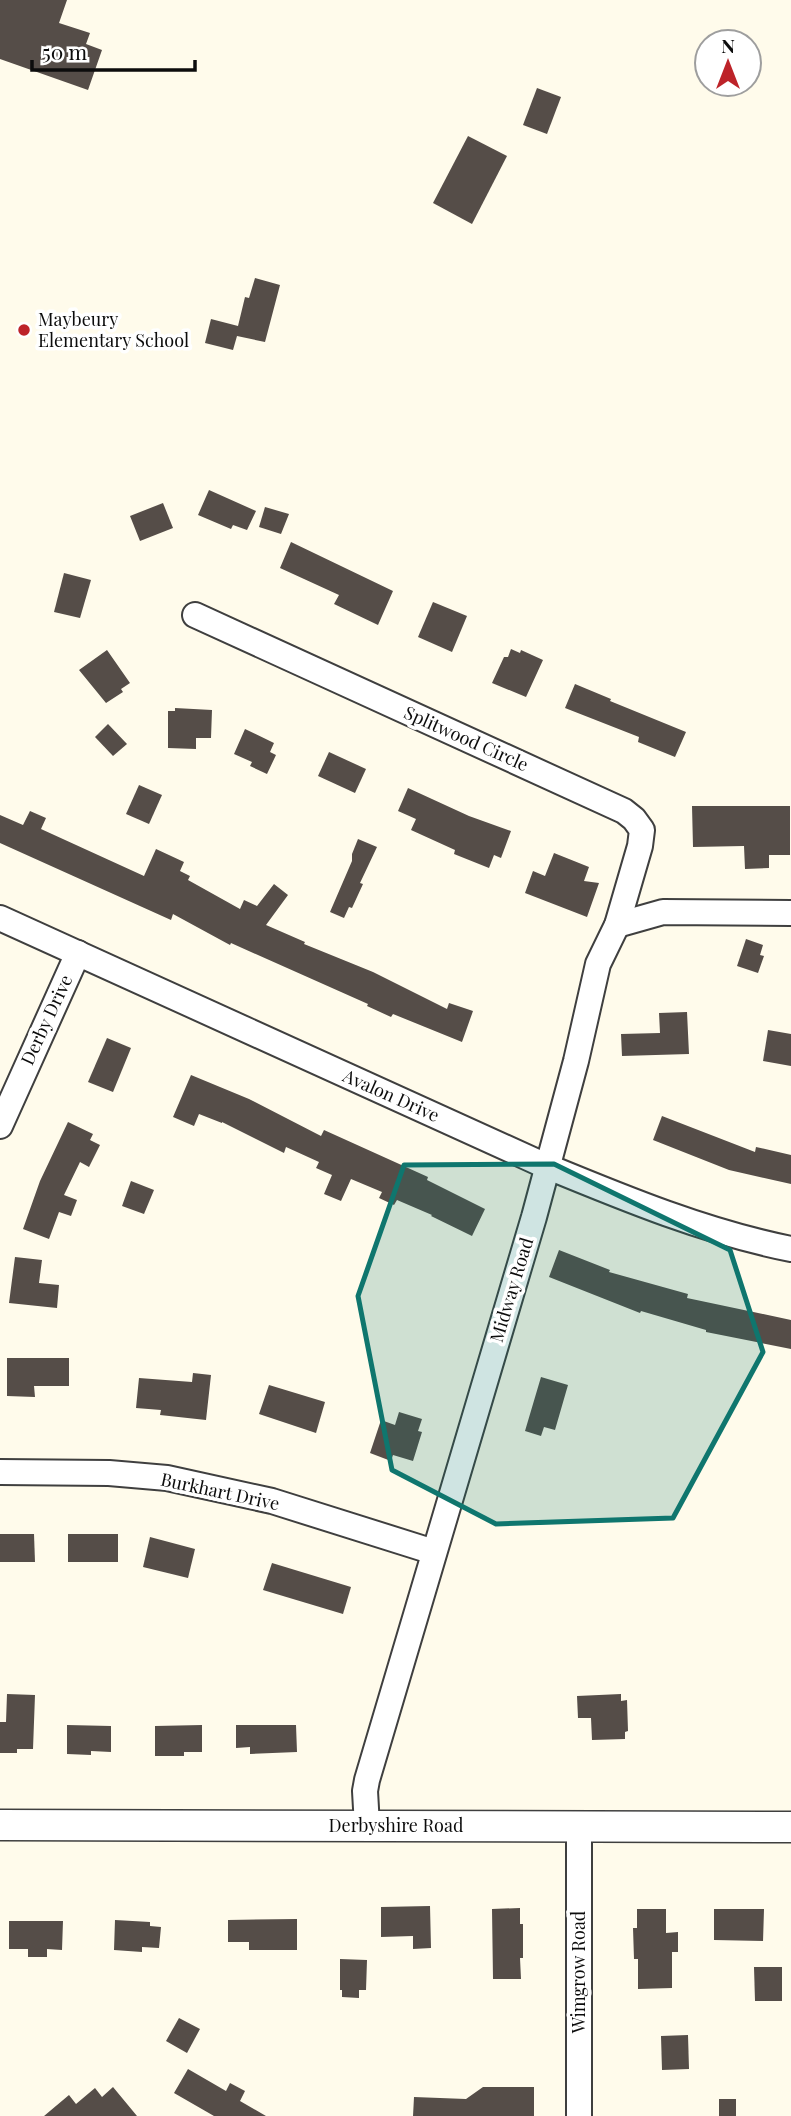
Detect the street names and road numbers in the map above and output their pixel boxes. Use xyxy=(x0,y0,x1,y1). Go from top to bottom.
street label: Splitwood Circle xyxy=(401,700,532,776)
street label: Derby Drive xyxy=(15,971,77,1069)
street label: Avalon Drive xyxy=(339,1063,443,1127)
street label: Midway Road xyxy=(484,1234,538,1345)
street label: Burkhart Drive xyxy=(159,1467,282,1515)
street label: Derbyshire Road xyxy=(329,1813,464,1837)
street label: Wimgrow Road xyxy=(566,1910,590,2034)

